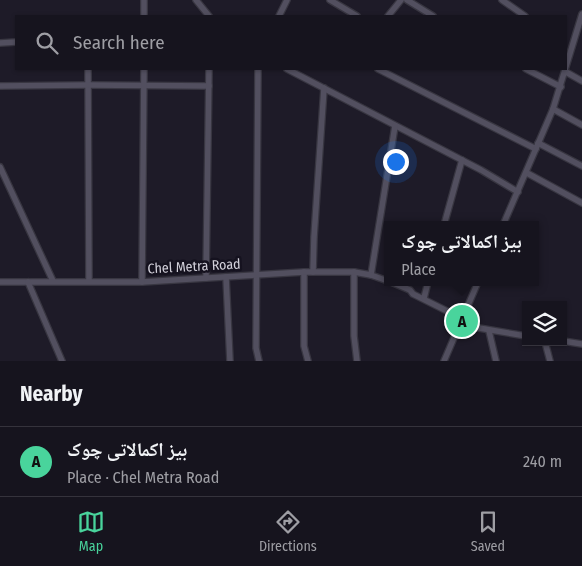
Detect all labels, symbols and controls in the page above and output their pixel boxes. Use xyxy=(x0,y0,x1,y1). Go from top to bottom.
search box xyxy=(15,15,567,70)
icon: search xyxy=(33,29,61,57)
text: Search here xyxy=(73,31,165,54)
your location xyxy=(383,149,409,175)
popup xyxy=(384,221,539,286)
text: بیز اکمالاتی چوک xyxy=(401,230,522,253)
street label: Chel Metra Road xyxy=(147,256,241,277)
text: Place xyxy=(401,260,436,279)
map controls xyxy=(522,301,567,346)
button: layers xyxy=(522,301,567,346)
pin: A xyxy=(446,302,478,340)
text: Nearby xyxy=(20,381,82,407)
text: بیز اکمالاتی چوک xyxy=(67,438,187,461)
text: A xyxy=(32,452,40,471)
text: 240 m xyxy=(523,452,562,471)
text: Place · Chel Metra Road xyxy=(67,468,219,487)
tab: Map xyxy=(77,508,105,555)
tab: Directions xyxy=(259,508,317,555)
tab: Saved xyxy=(471,508,505,555)

